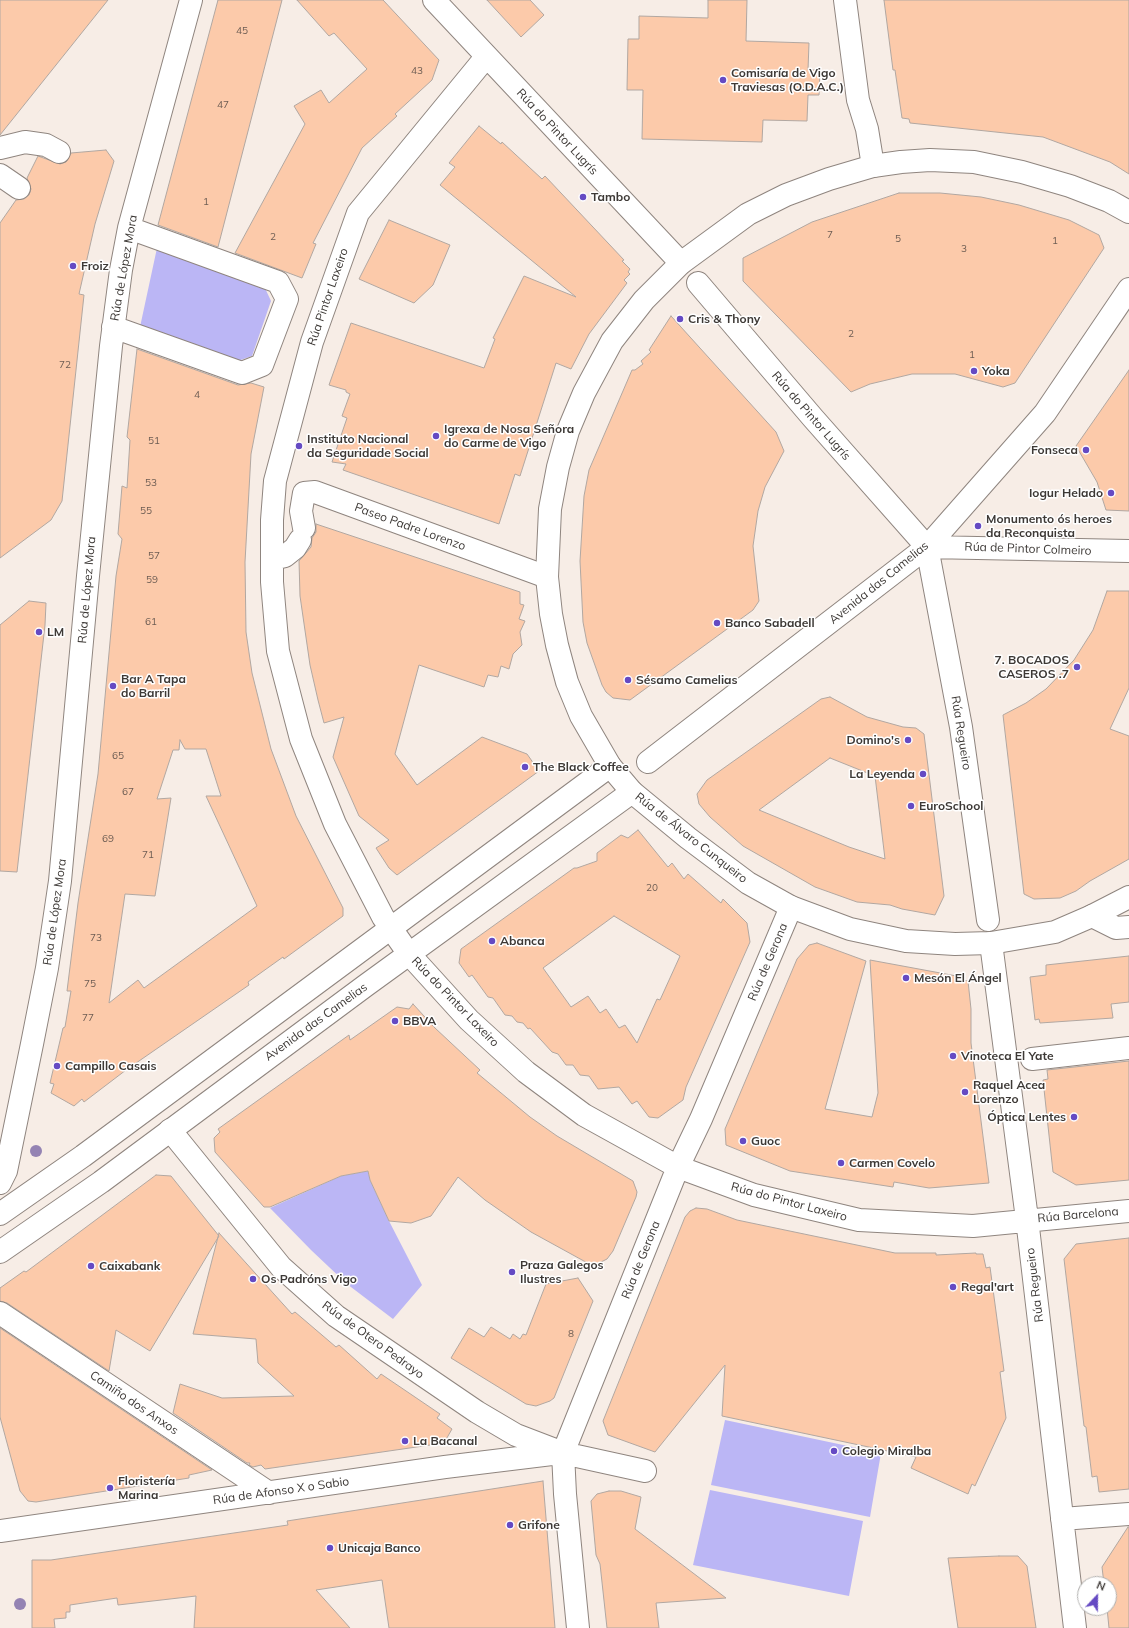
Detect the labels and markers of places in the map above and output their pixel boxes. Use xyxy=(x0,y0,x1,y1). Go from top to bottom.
place label: Comisaría de Vigo Traviesas (O.D.A.C.) xyxy=(731,66,844,94)
marker: Comisaría de Vigo Traviesas (O.D.A.C.) xyxy=(718,75,728,85)
place label: Tambo xyxy=(591,190,630,204)
marker: Tambo xyxy=(578,192,588,202)
place label: Froiz xyxy=(81,259,109,273)
marker: Froiz xyxy=(68,261,78,271)
place label: Cris & Thony xyxy=(688,312,760,326)
marker: Cris & Thony xyxy=(675,314,685,324)
place label: Yoka xyxy=(982,364,1010,378)
marker: Yoka xyxy=(969,366,979,376)
place label: Igrexa de Nosa Señora do Carme de Vigo xyxy=(444,422,574,450)
marker: Igrexa de Nosa Señora do Carme de Vigo xyxy=(431,431,441,441)
place label: Instituto Nacional da Seguridade Social xyxy=(307,432,429,460)
marker: Instituto Nacional da Seguridade Social xyxy=(294,441,304,451)
place label: Fonseca xyxy=(1031,443,1078,457)
marker: Fonseca xyxy=(1081,445,1091,455)
place label: Iogur Helado xyxy=(1029,486,1103,500)
marker: Iogur Helado xyxy=(1106,488,1116,498)
place label: Monumento ós heroes da Reconquista xyxy=(986,512,1112,540)
marker: Monumento ós heroes da Reconquista xyxy=(973,521,983,531)
place label: Banco Sabadell xyxy=(725,616,815,630)
marker: Banco Sabadell xyxy=(712,618,722,628)
place label: LM xyxy=(47,625,64,639)
marker: LM xyxy=(34,627,44,637)
place label: 7. BOCADOS CASEROS .7 xyxy=(994,653,1069,681)
marker: 7. BOCADOS CASEROS .7 xyxy=(1072,662,1082,672)
place label: Bar A Tapa do Barril xyxy=(121,672,186,700)
place label: Sésamo Camelias xyxy=(636,673,737,687)
marker: Sésamo Camelias xyxy=(623,675,633,685)
marker: Bar A Tapa do Barril xyxy=(108,681,118,691)
place label: Domino's xyxy=(847,733,900,747)
marker: Domino's xyxy=(903,735,913,745)
place label: The Black Coffee xyxy=(533,760,629,774)
marker: The Black Coffee xyxy=(520,762,530,772)
place label: La Leyenda xyxy=(849,767,915,781)
marker: La Leyenda xyxy=(918,769,928,779)
place label: EuroSchool xyxy=(919,799,983,813)
marker: EuroSchool xyxy=(906,801,916,811)
place label: Abanca xyxy=(500,934,545,948)
marker: Abanca xyxy=(487,936,497,946)
place label: Mesón El Ángel xyxy=(914,971,1002,985)
marker: Mesón El Ángel xyxy=(901,973,911,983)
place label: BBVA xyxy=(403,1014,436,1028)
marker: BBVA xyxy=(390,1016,400,1026)
place label: Vinoteca El Yate xyxy=(961,1049,1054,1063)
marker: Vinoteca El Yate xyxy=(948,1051,958,1061)
place label: Campillo Casais xyxy=(65,1059,156,1073)
marker: Campillo Casais xyxy=(52,1061,62,1071)
place label: Raquel Acea Lorenzo xyxy=(973,1078,1045,1106)
marker: Raquel Acea Lorenzo xyxy=(960,1087,970,1097)
place label: Óptica Lentes xyxy=(987,1110,1066,1124)
marker: Óptica Lentes xyxy=(1069,1112,1079,1122)
place label: Guoc xyxy=(751,1134,780,1148)
marker: Guoc xyxy=(738,1136,748,1146)
place label: Carmen Covelo xyxy=(849,1156,935,1170)
marker: Carmen Covelo xyxy=(836,1158,846,1168)
place label: Praza Galegos Ilustres xyxy=(520,1258,604,1286)
place label: Caixabank xyxy=(99,1259,160,1273)
marker: Caixabank xyxy=(86,1261,96,1271)
marker: Praza Galegos Ilustres xyxy=(507,1267,517,1277)
place label: Os Padróns Vigo xyxy=(261,1272,357,1286)
marker: Os Padróns Vigo xyxy=(248,1274,258,1284)
place label: Regal'art xyxy=(961,1280,1014,1294)
marker: Regal'art xyxy=(948,1282,958,1292)
place label: La Bacanal xyxy=(413,1434,477,1448)
marker: La Bacanal xyxy=(400,1436,410,1446)
place label: Colegio Miralba xyxy=(842,1444,931,1458)
marker: Colegio Miralba xyxy=(829,1446,839,1456)
place label: Floristería Marina xyxy=(118,1474,175,1502)
marker: Floristería Marina xyxy=(105,1483,115,1493)
place label: Grifone xyxy=(518,1518,560,1532)
marker: Grifone xyxy=(505,1520,515,1530)
place label: Unicaja Banco xyxy=(338,1541,421,1555)
marker: Unicaja Banco xyxy=(325,1543,335,1553)

